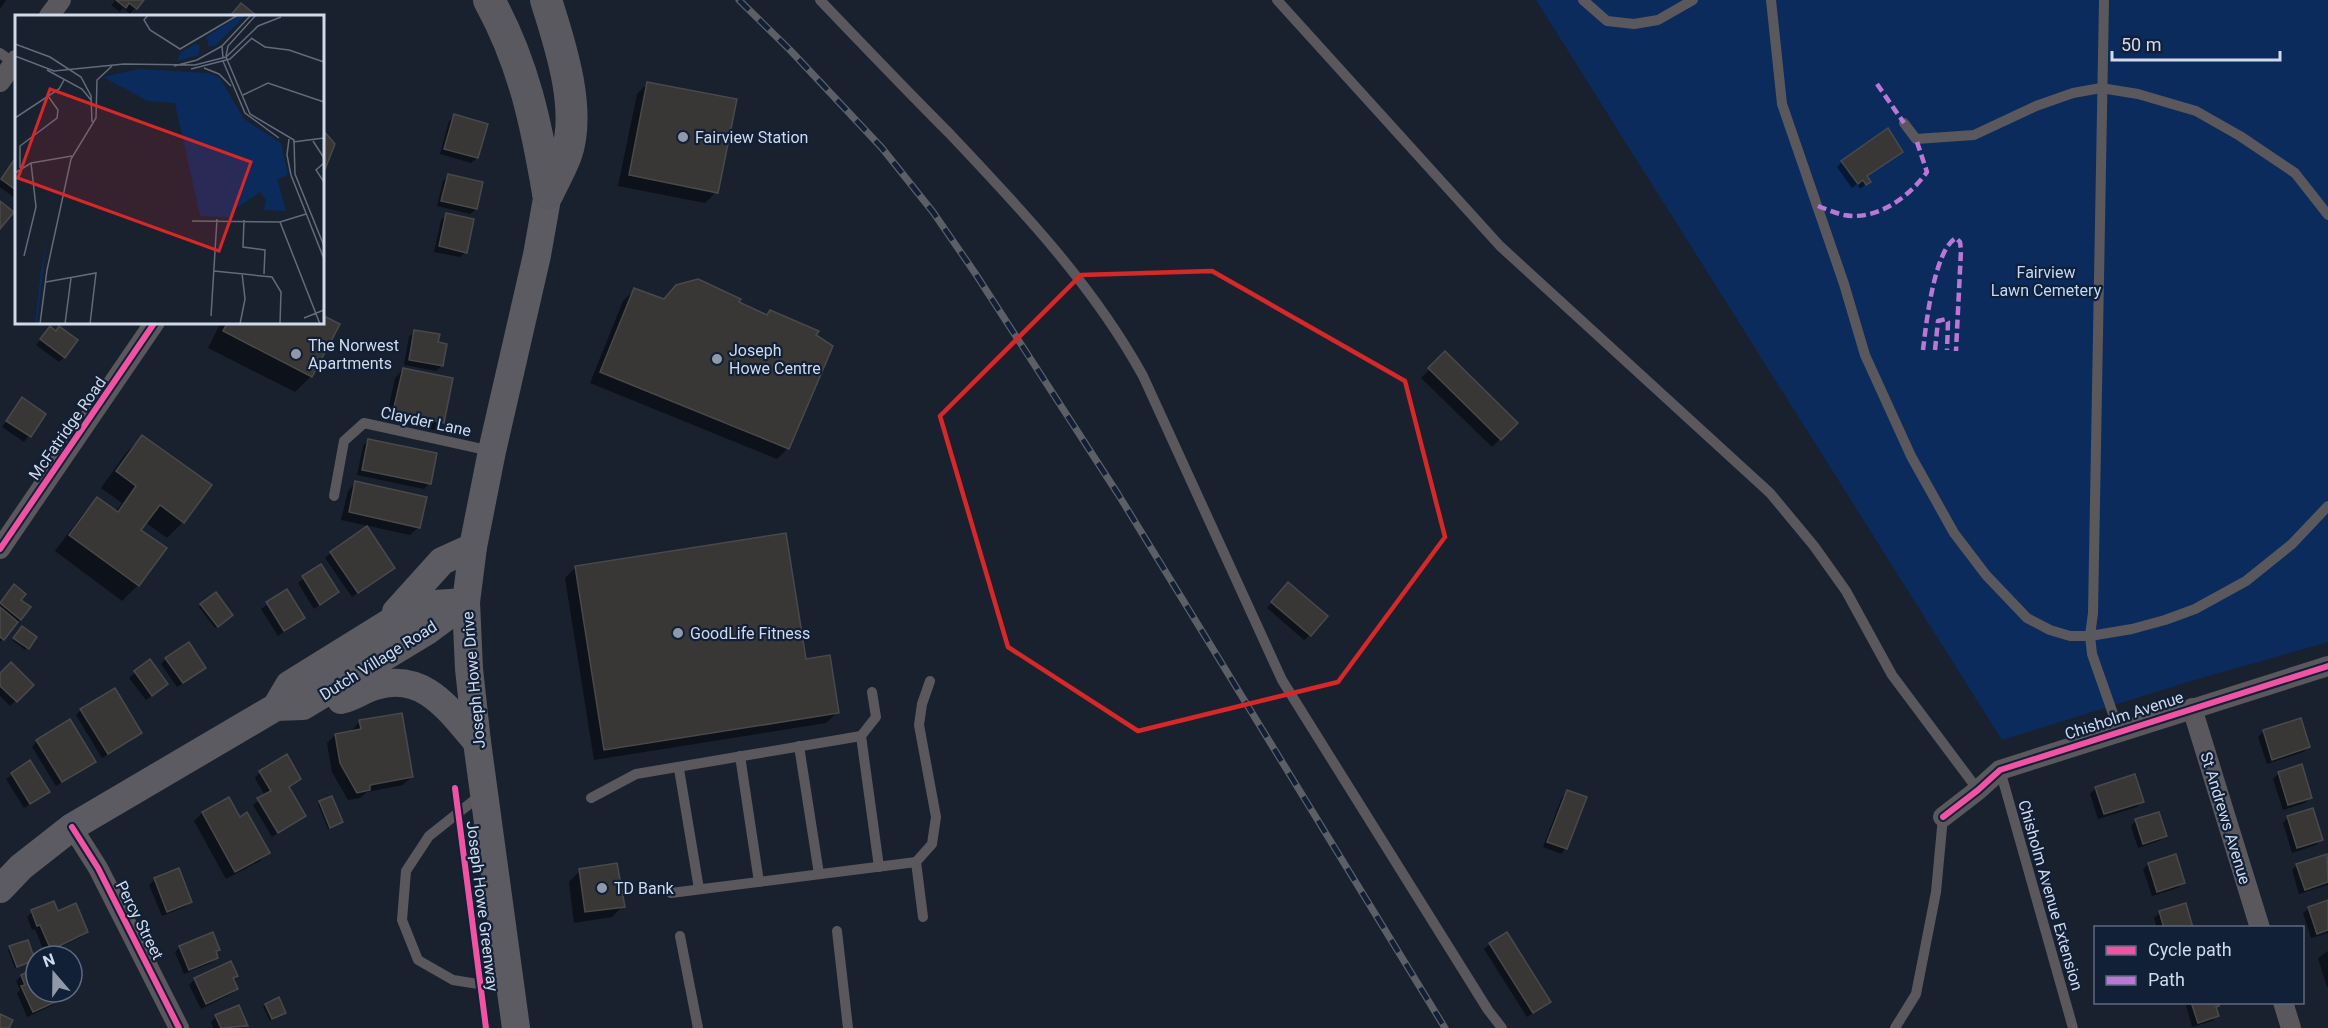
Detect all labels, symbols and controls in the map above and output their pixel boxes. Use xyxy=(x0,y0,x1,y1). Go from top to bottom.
inset map xyxy=(15,15,324,324)
scale bar xyxy=(2112,24,2280,62)
text: 50 m xyxy=(2121,34,2161,55)
place label: Fairview Station xyxy=(695,128,808,147)
marker: Fairview Station xyxy=(676,130,690,144)
park label: Fairview Lawn Cemetery xyxy=(1991,263,2102,300)
place label: The Norwest Apartments xyxy=(308,336,399,373)
place label: Joseph Howe Centre xyxy=(729,341,821,378)
marker: The Norwest Apartments xyxy=(289,347,303,361)
marker: Joseph Howe Centre xyxy=(710,352,724,366)
street label: McFatridge Road xyxy=(25,373,110,483)
street label: Clayder Lane xyxy=(379,403,473,440)
street label: Joseph Howe Drive xyxy=(458,611,489,749)
street label: Dutch Village Road xyxy=(316,617,440,704)
place label: GoodLife Fitness xyxy=(690,624,810,643)
marker: GoodLife Fitness xyxy=(671,626,685,640)
street label: Chisholm Avenue xyxy=(2062,687,2186,744)
street label: St Andrews Avenue xyxy=(2196,750,2255,887)
street label: Chisholm Avenue Extension xyxy=(2014,798,2087,993)
street label: Joseph Howe Greenway xyxy=(463,820,502,993)
street label: Percy Street xyxy=(112,878,168,963)
place label: TD Bank xyxy=(614,879,675,898)
marker: TD Bank xyxy=(595,881,609,895)
legend xyxy=(2094,926,2304,1004)
text: Cycle path xyxy=(2148,939,2232,960)
north arrow xyxy=(24,944,84,1004)
text: N xyxy=(40,950,58,971)
text: Path xyxy=(2148,969,2185,990)

